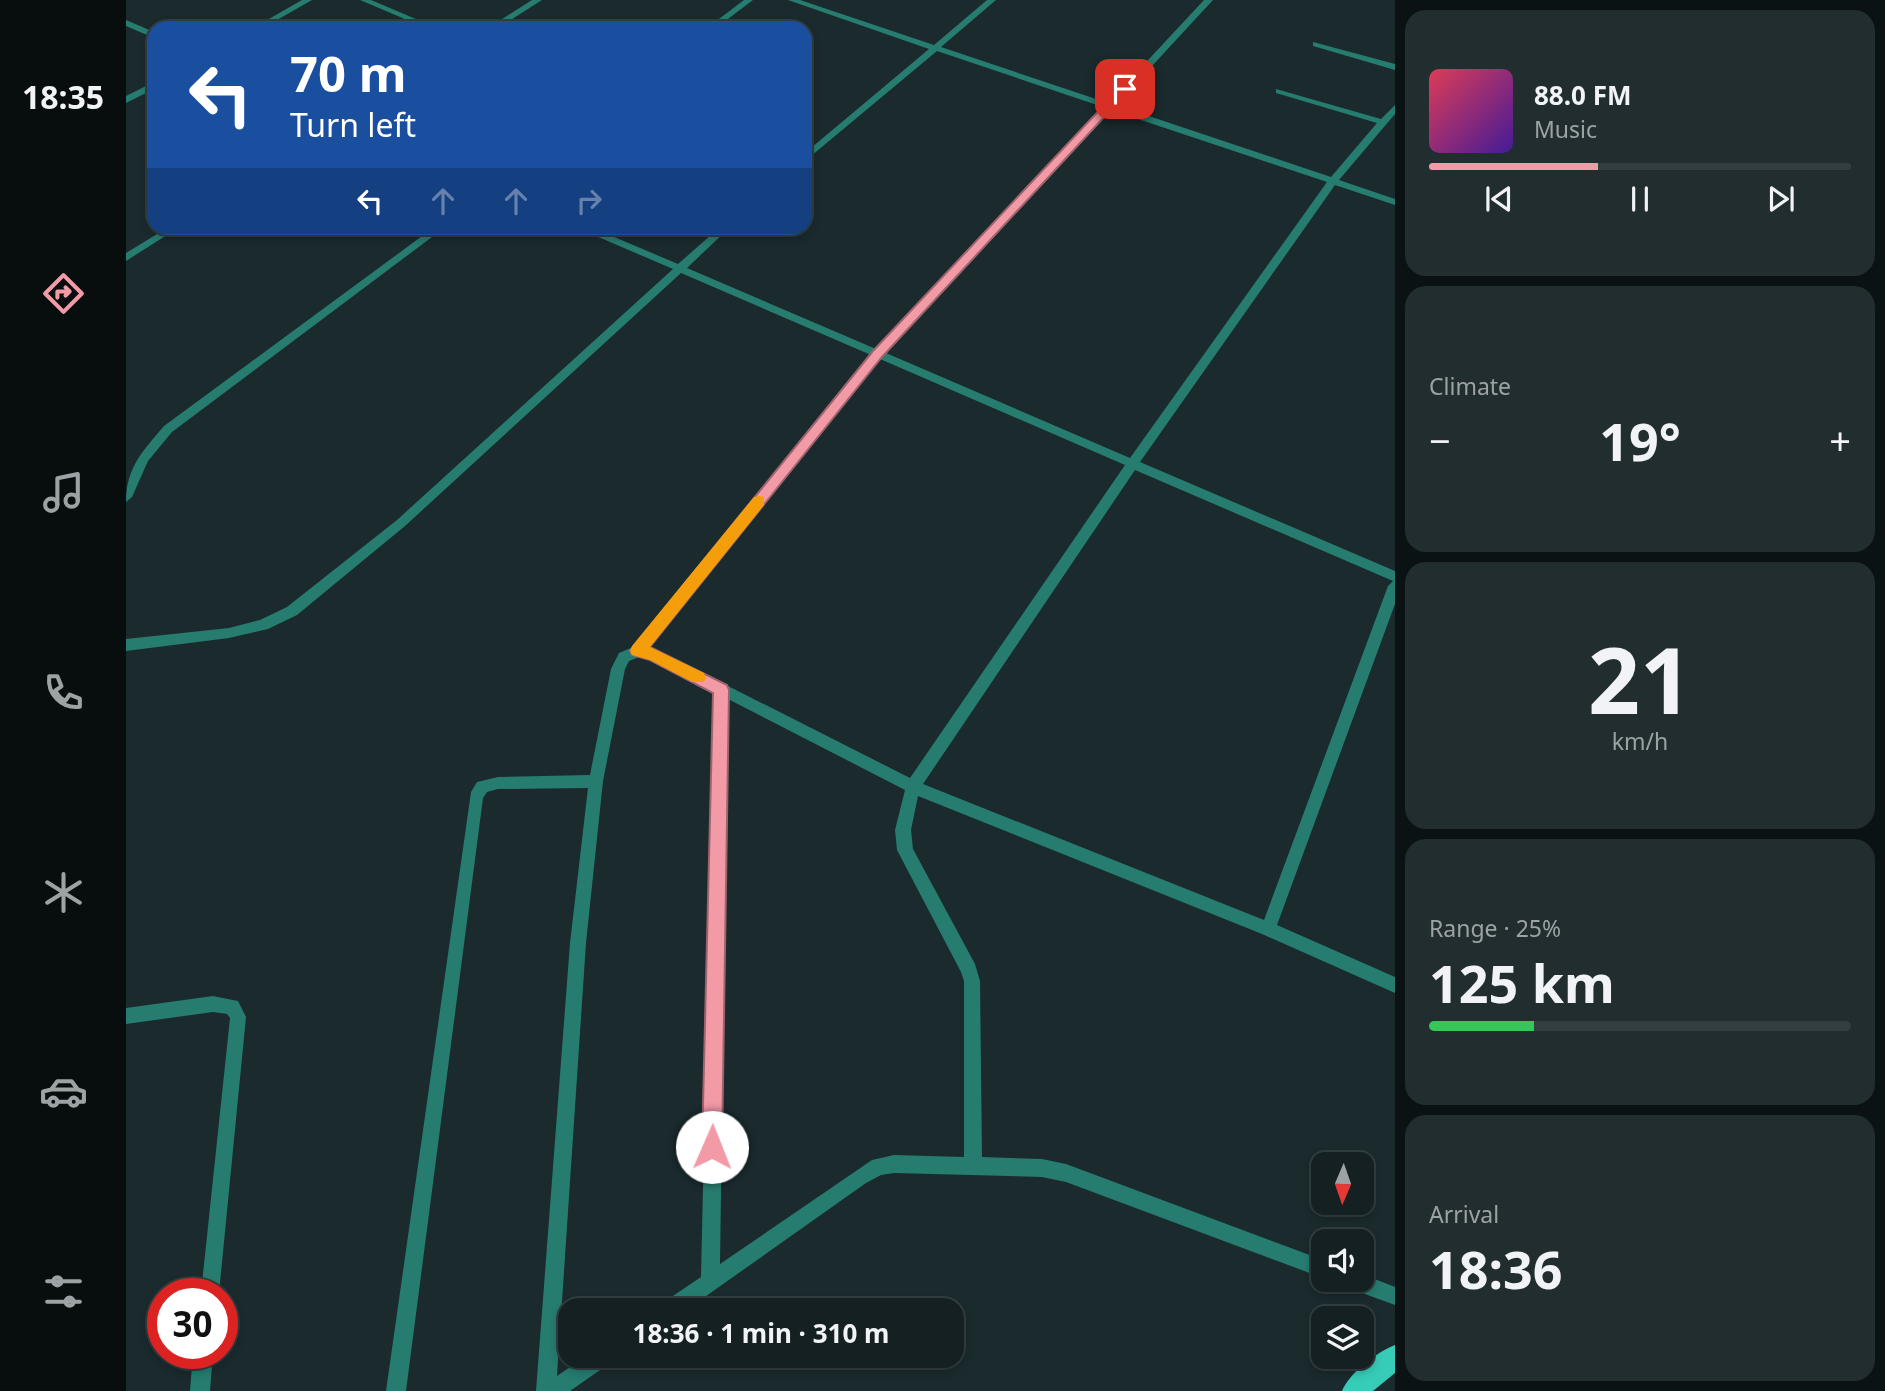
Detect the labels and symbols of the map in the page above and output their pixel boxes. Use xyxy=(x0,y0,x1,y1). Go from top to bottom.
pin xyxy=(1095,59,1155,119)
position arrow xyxy=(675,1110,749,1184)
north arrow xyxy=(1311,1152,1374,1214)
speed limit sign: 30 xyxy=(147,1278,238,1369)

